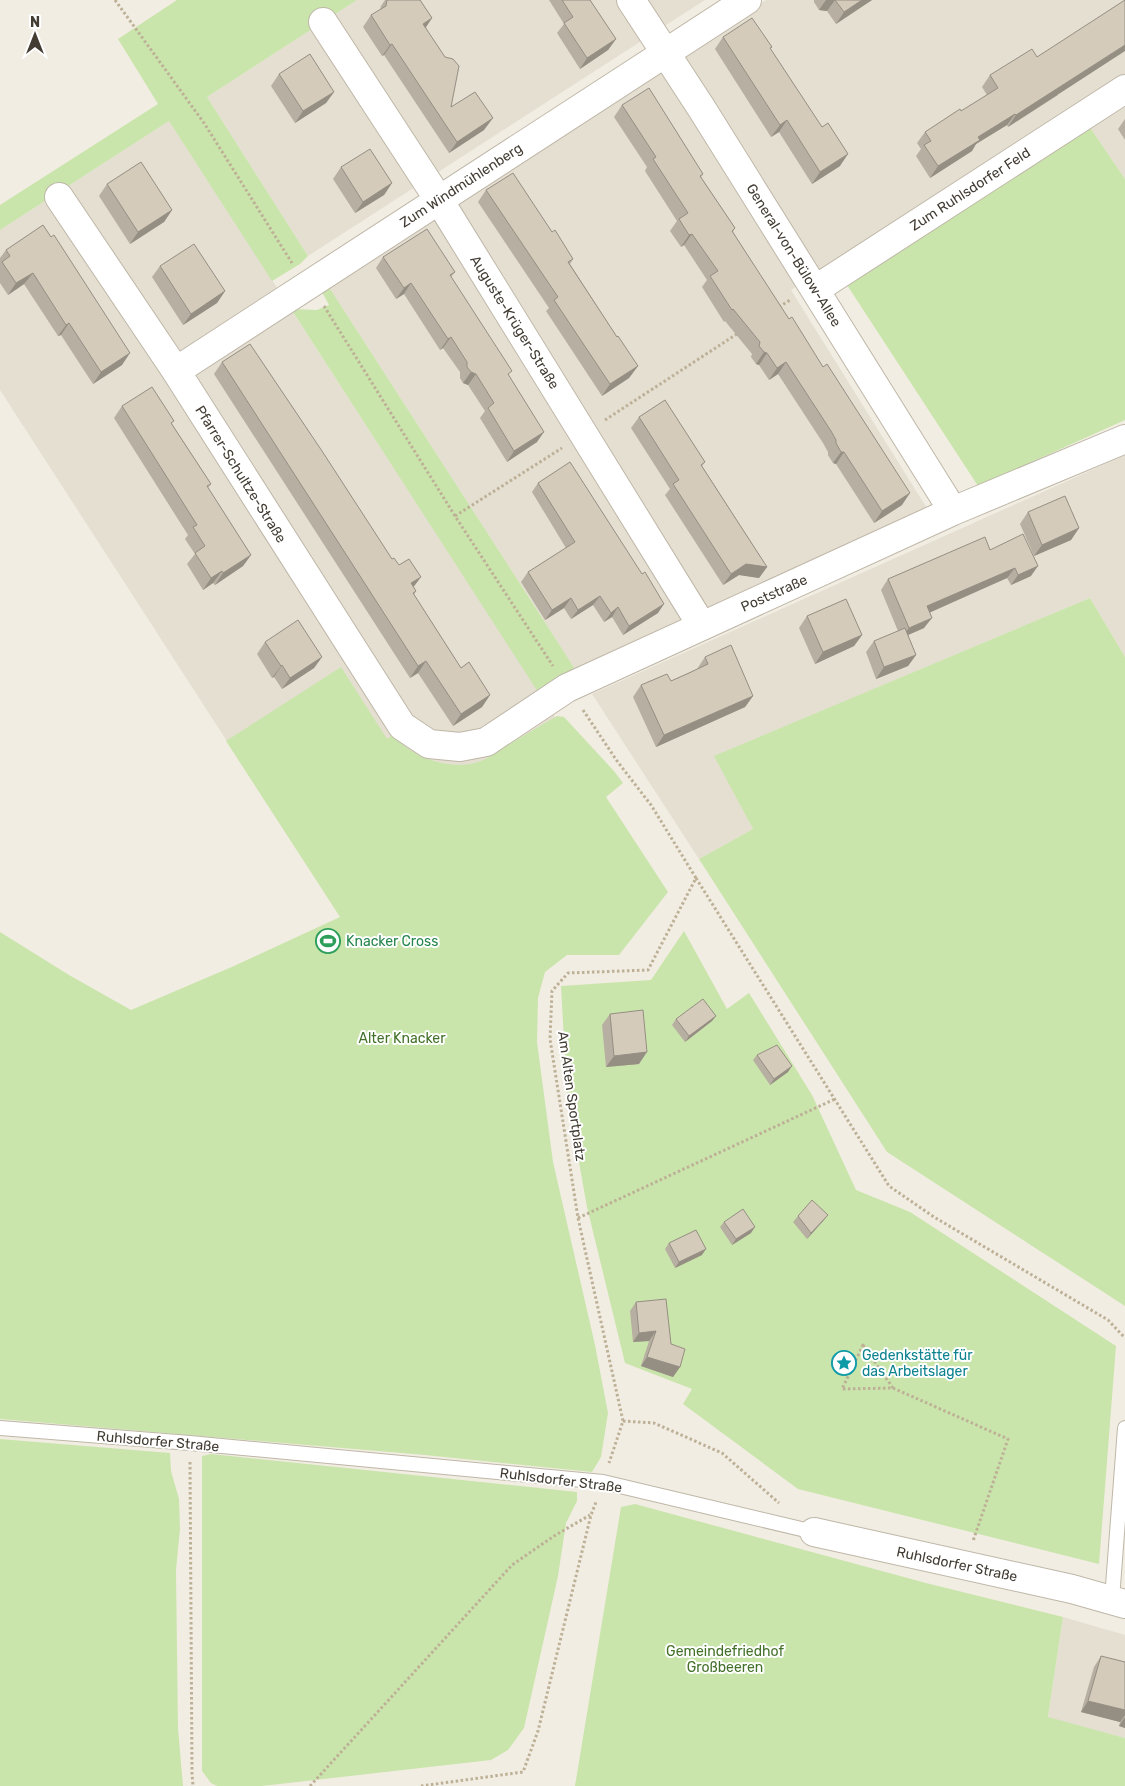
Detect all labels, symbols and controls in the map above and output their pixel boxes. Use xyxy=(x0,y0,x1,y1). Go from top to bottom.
north arrow xyxy=(10,10,60,60)
text: N xyxy=(30,14,40,31)
street label: Zum Windmühlenberg xyxy=(397,139,526,231)
street label: Zum Ruhlsdorfer Feld xyxy=(907,144,1034,235)
street label: General-von-Bülow-Allee xyxy=(743,181,845,330)
street label: Auguste-Krüger-Straße xyxy=(466,252,563,392)
street label: Pfarrer-Schultze-Straße xyxy=(191,403,290,546)
street label: Poststraße xyxy=(738,571,810,616)
sports icon: Knacker Cross xyxy=(315,928,341,954)
place label: Knacker Cross xyxy=(346,933,438,950)
park label: Alter Knacker xyxy=(359,1030,446,1047)
street label: Am Alten Sportplatz xyxy=(554,1030,589,1162)
place label: Gedenkstätte für das Arbeitslager xyxy=(862,1347,973,1380)
place icon: Gedenkstätte für das Arbeitslager xyxy=(831,1350,857,1376)
street label: Ruhlsdorfer Straße xyxy=(96,1428,220,1455)
street label: Ruhlsdorfer Straße xyxy=(499,1465,623,1496)
street label: Ruhlsdorfer Straße xyxy=(895,1543,1019,1586)
park label: Gemeindefriedhof Großbeeren xyxy=(666,1643,784,1676)

